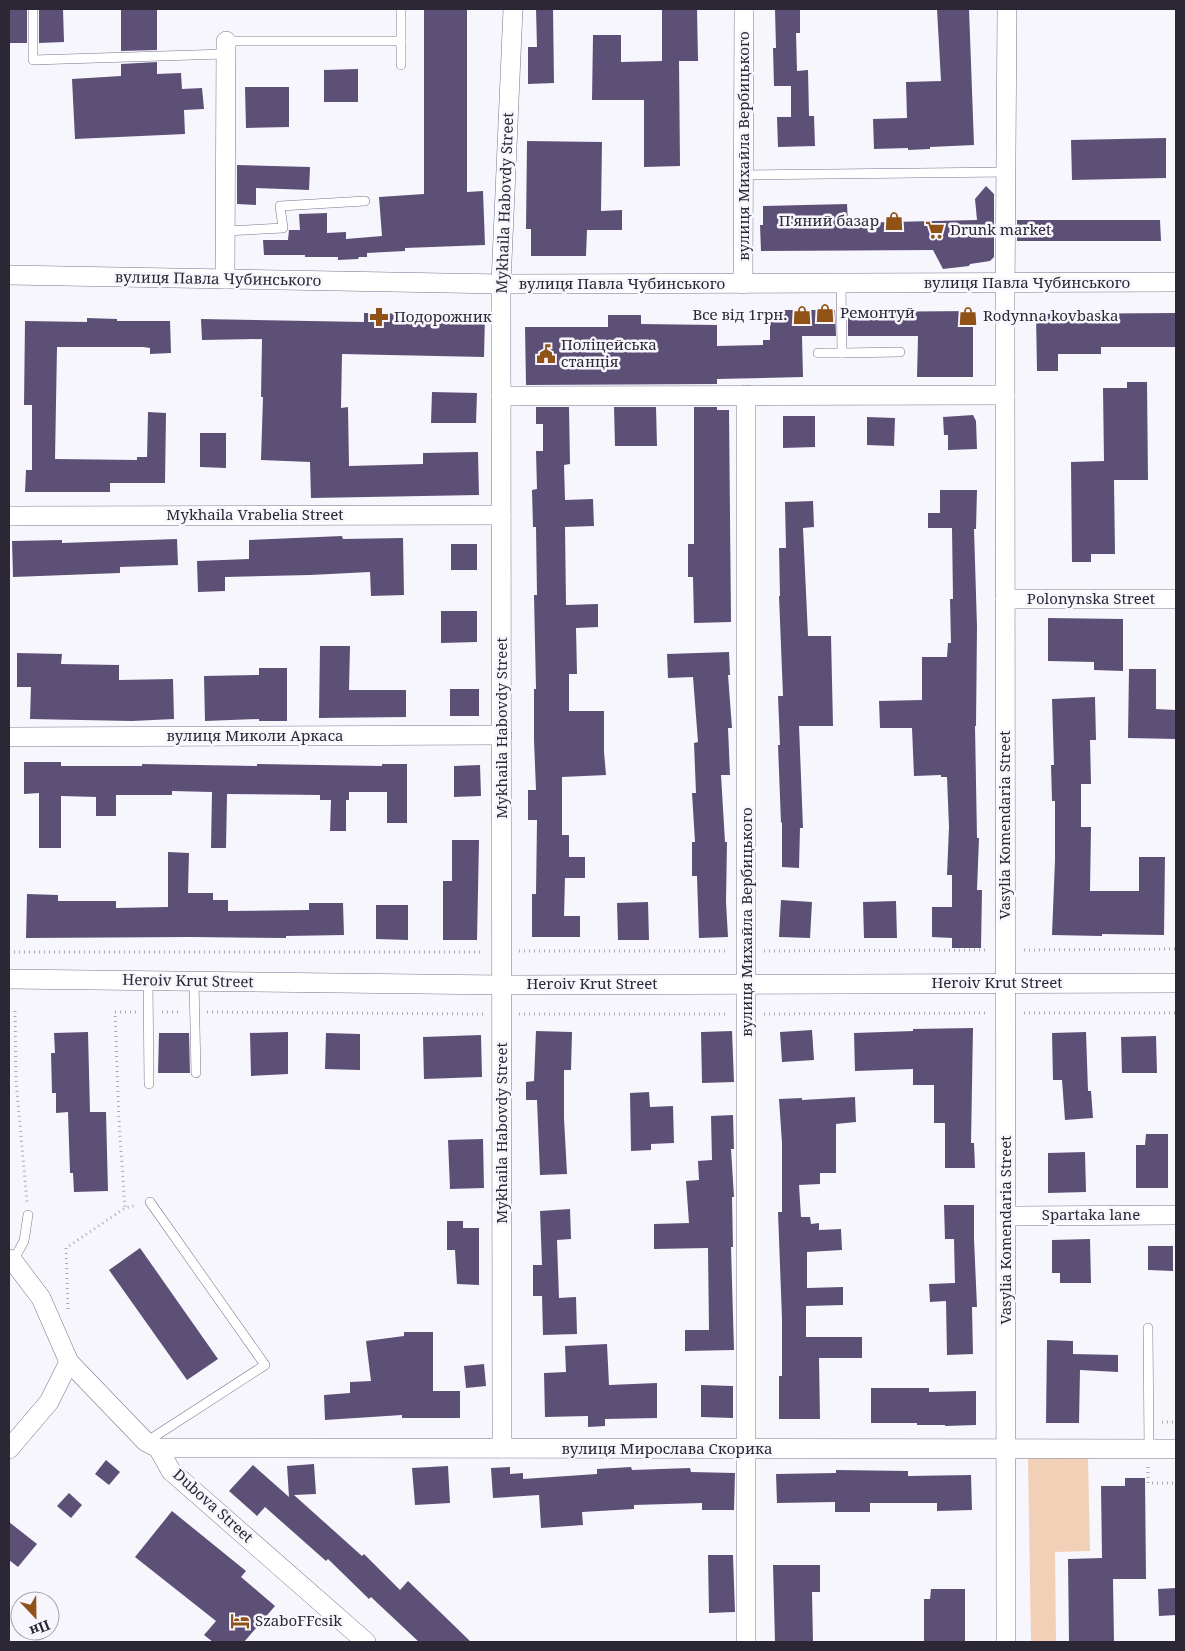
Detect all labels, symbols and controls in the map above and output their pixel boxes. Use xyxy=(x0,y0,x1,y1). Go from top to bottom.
street label: вулиця Михайла Вербицького xyxy=(733,31,753,261)
street label: Mykhaila Habovdy Street xyxy=(491,112,517,294)
place label: П'яний базар xyxy=(779,210,879,230)
shop icon: П'яний базар xyxy=(883,210,905,232)
supermarket icon: Drunk market xyxy=(924,219,946,241)
place label: Drunk market xyxy=(950,219,1051,239)
street label: вулиця Павла Чубинського xyxy=(115,266,321,290)
street label: вулиця Павла Чубинського xyxy=(924,272,1130,292)
street label: вулиця Павла Чубинського xyxy=(519,273,725,293)
shop icon: Ремонтуй xyxy=(814,302,836,324)
place label: Ремонтуй xyxy=(840,302,915,322)
place label: Все від 1грн. xyxy=(692,304,787,324)
shop icon: Все від 1грн. xyxy=(791,304,813,326)
shop icon: Rodynna kovbaska xyxy=(957,305,979,327)
place label: Rodynna kovbaska xyxy=(983,305,1118,325)
pharmacy icon: Подорожник xyxy=(368,306,390,328)
place label: Подорожник xyxy=(394,306,492,326)
place label: Поліцейська станція xyxy=(561,334,657,371)
public building icon: Поліцейська станція xyxy=(535,343,557,365)
street label: Mykhaila Vrabelia Street xyxy=(166,504,344,524)
street label: Polonynska Street xyxy=(1027,588,1155,608)
street label: Mykhaila Habovdy Street xyxy=(491,637,511,819)
street label: вулиця Миколи Аркаса xyxy=(166,725,344,745)
street label: Vasylia Komendaria Street xyxy=(994,730,1014,920)
street label: вулиця Михайла Вербицького xyxy=(736,807,756,1037)
street label: Heroiv Krut Street xyxy=(122,969,254,991)
street label: Heroiv Krut Street xyxy=(931,972,1063,992)
street label: Heroiv Krut Street xyxy=(526,973,658,993)
street label: Mykhaila Habovdy Street xyxy=(491,1042,511,1224)
street label: Vasylia Komendaria Street xyxy=(995,1135,1015,1325)
street label: Spartaka lane xyxy=(1042,1204,1140,1224)
street label: вулиця Мирослава Скорика xyxy=(562,1438,772,1458)
street label: Dubova Street xyxy=(169,1464,258,1547)
north arrow xyxy=(10,1591,60,1641)
hotel icon: SzaboFFcsik xyxy=(229,1610,251,1632)
place label: SzaboFFcsik xyxy=(255,1610,342,1630)
text: Пн xyxy=(26,1616,53,1641)

